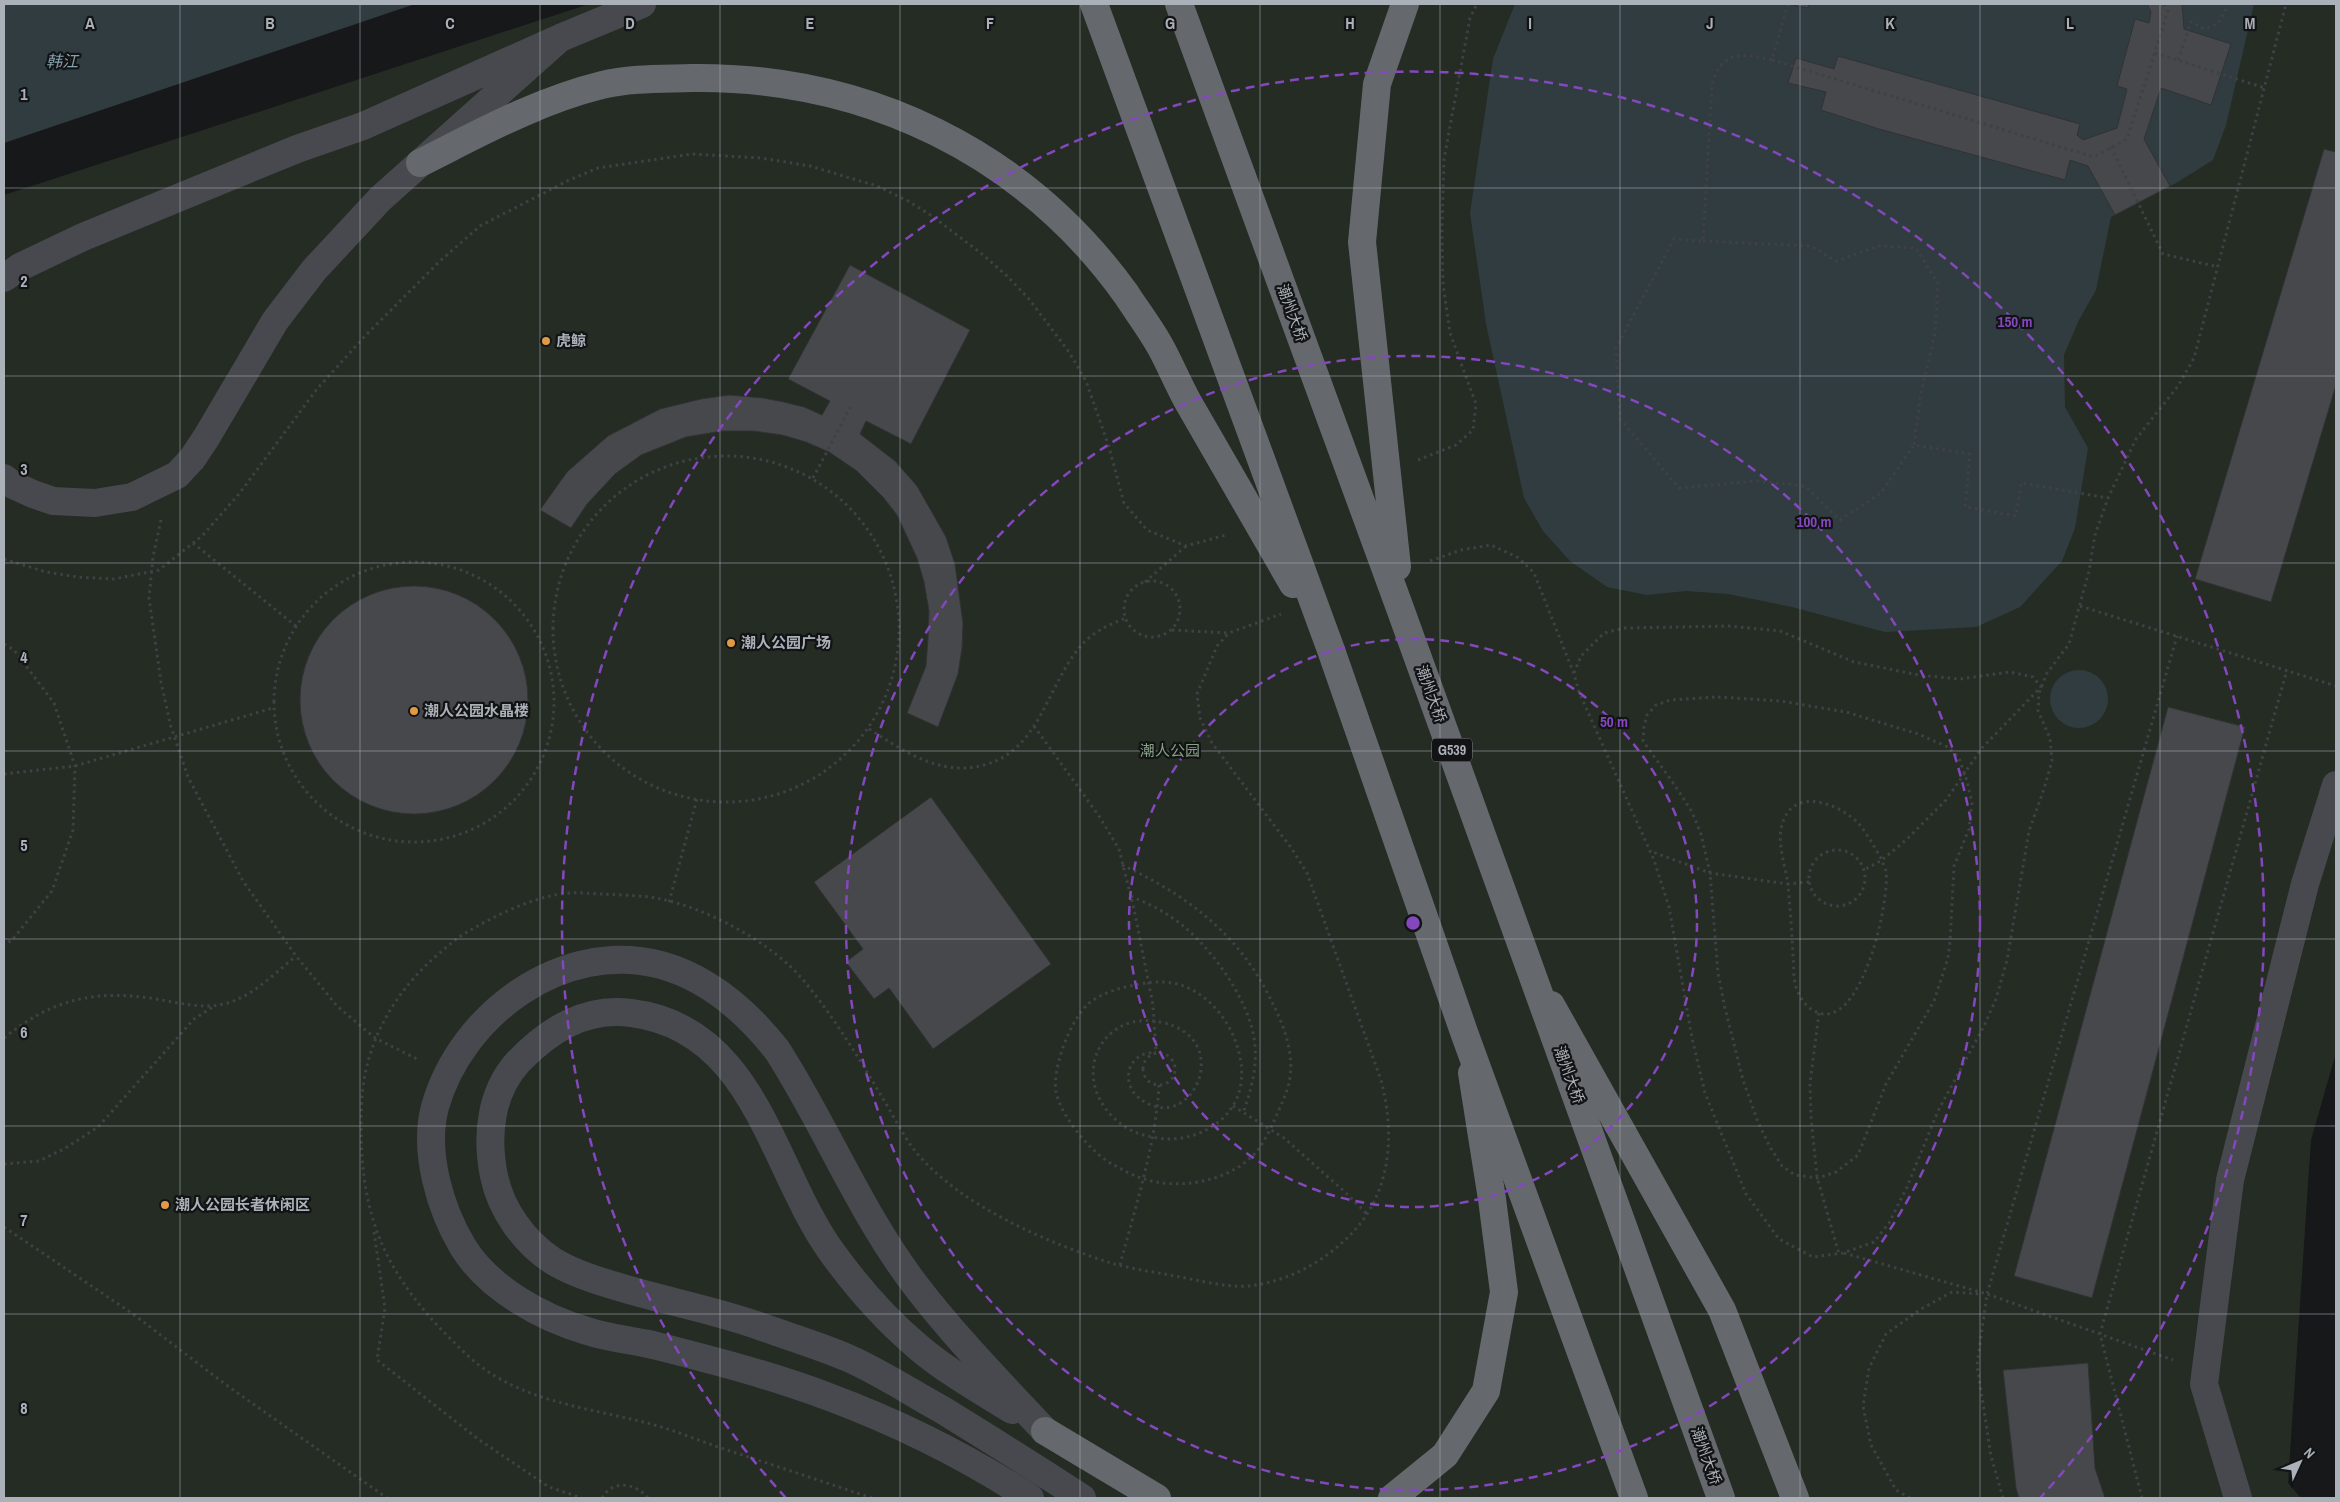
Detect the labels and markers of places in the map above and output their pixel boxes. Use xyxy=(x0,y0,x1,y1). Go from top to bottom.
place label: 虎鲸 xyxy=(556,330,586,351)
marker: 虎鲸 xyxy=(540,335,552,347)
place label: 潮人公园广场 xyxy=(741,632,831,653)
marker: 潮人公园广场 xyxy=(725,637,737,649)
place label: 潮人公园水晶楼 xyxy=(424,700,529,721)
marker: 潮人公园水晶楼 xyxy=(408,705,420,717)
centre of rings xyxy=(1404,914,1422,932)
place label: 潮人公园长者休闲区 xyxy=(175,1194,310,1215)
marker: 潮人公园长者休闲区 xyxy=(159,1199,171,1211)

